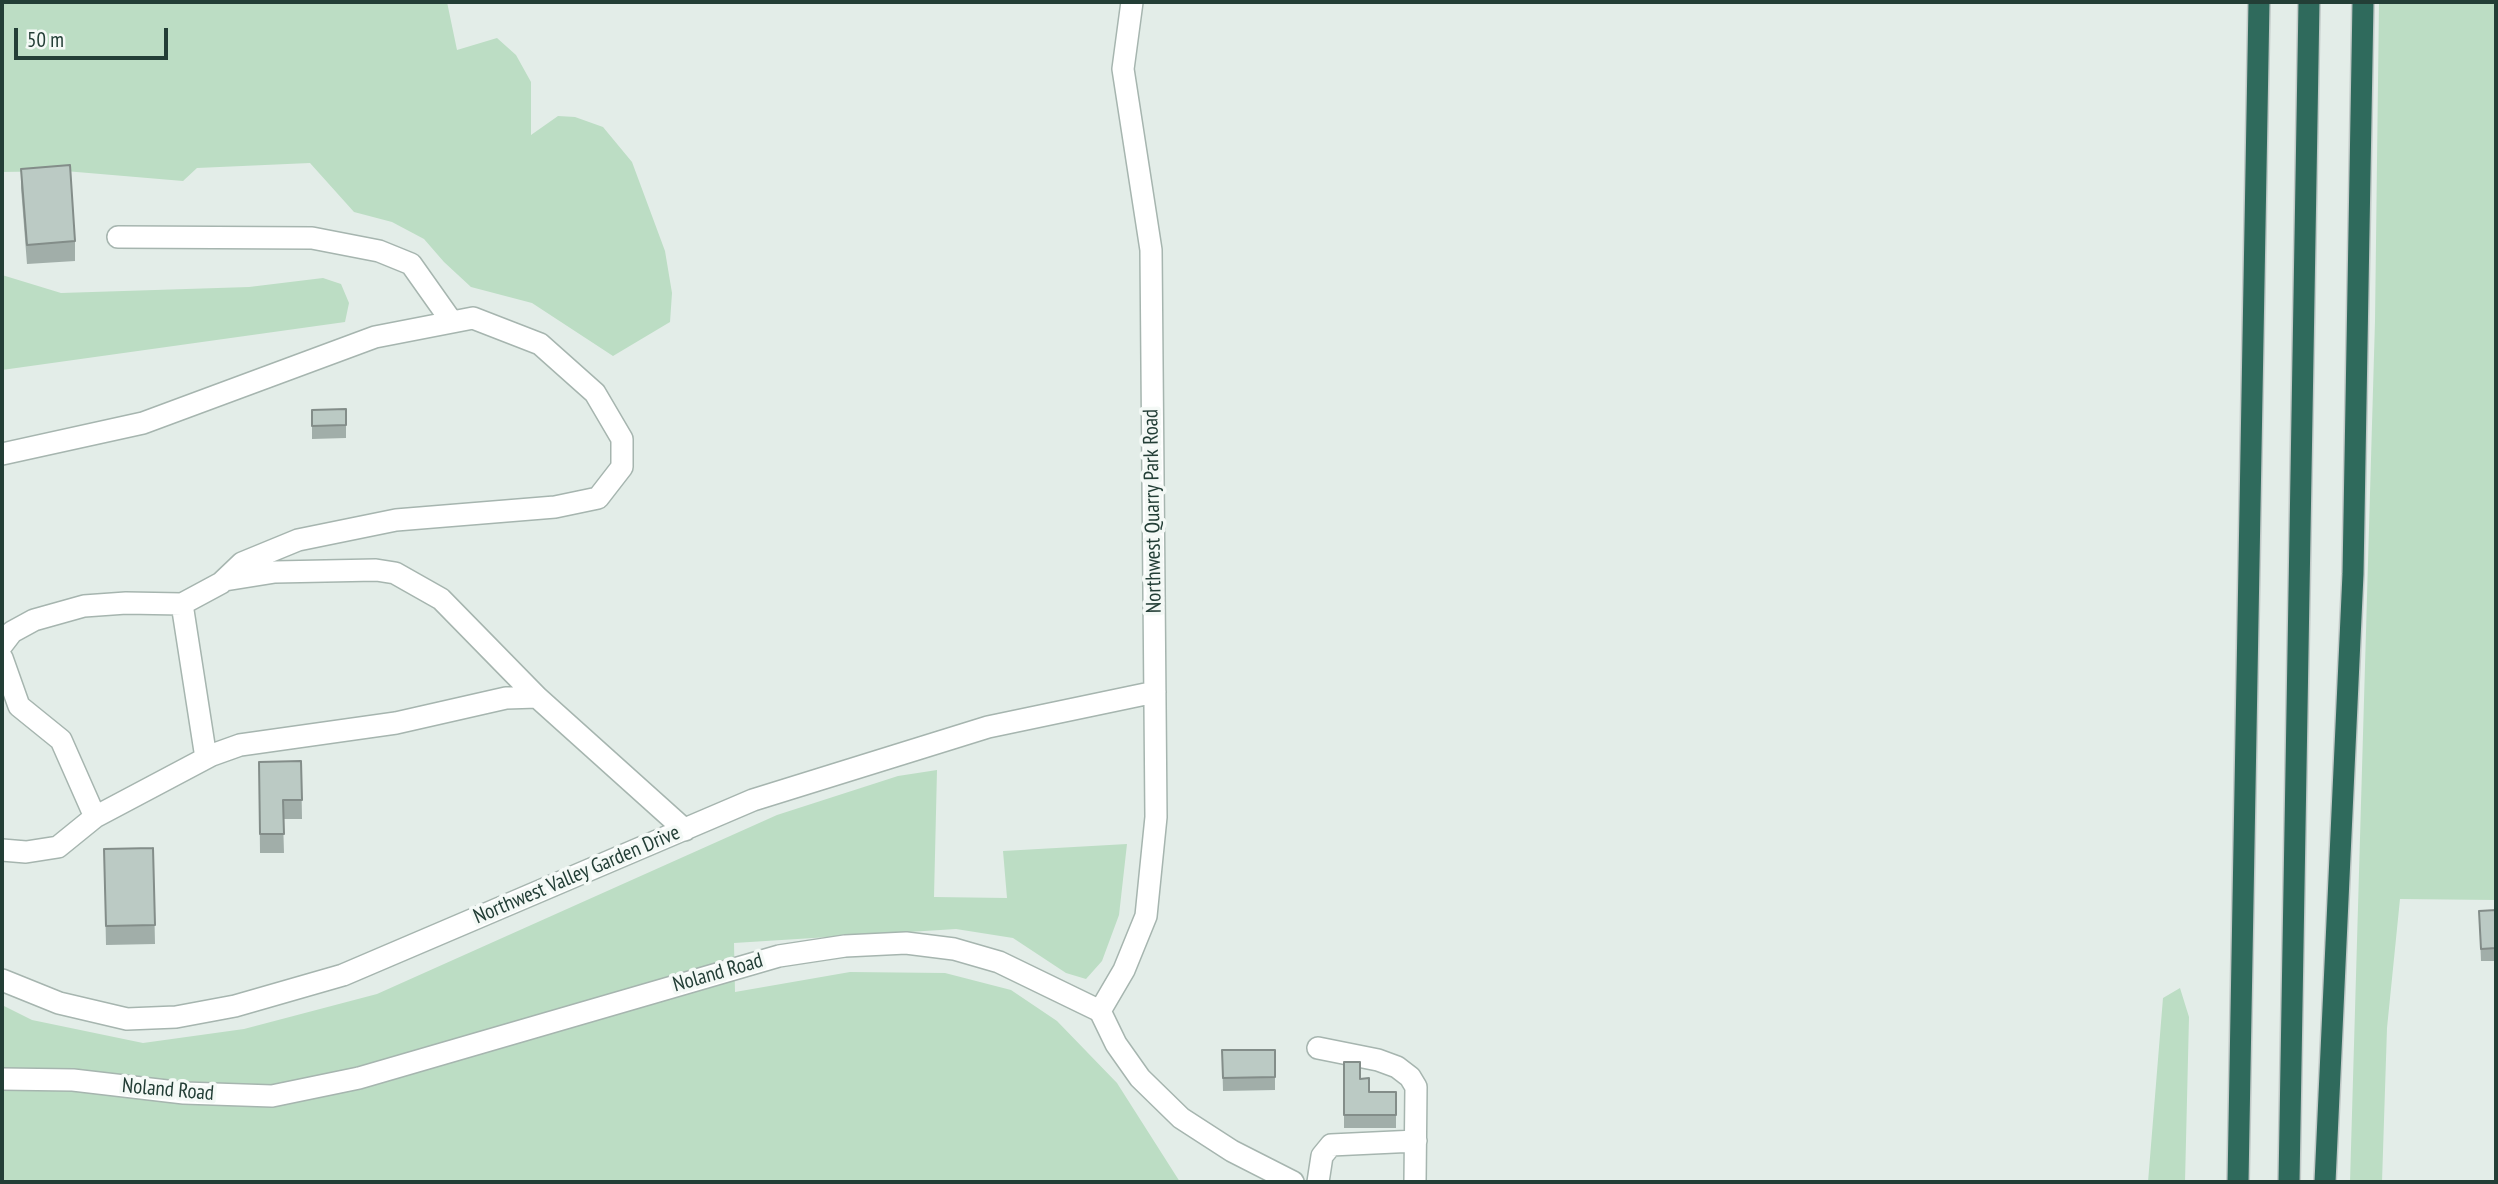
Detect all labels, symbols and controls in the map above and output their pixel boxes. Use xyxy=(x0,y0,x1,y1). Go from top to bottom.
scale bar xyxy=(18,14,172,58)
text: 50 m xyxy=(27,26,64,53)
street label: Northwest Quarry Park Road xyxy=(1139,409,1167,613)
street label: Northwest Valley Garden Drive xyxy=(470,820,684,930)
street label: Noland Road xyxy=(670,948,766,998)
street label: Noland Road xyxy=(121,1073,215,1107)

